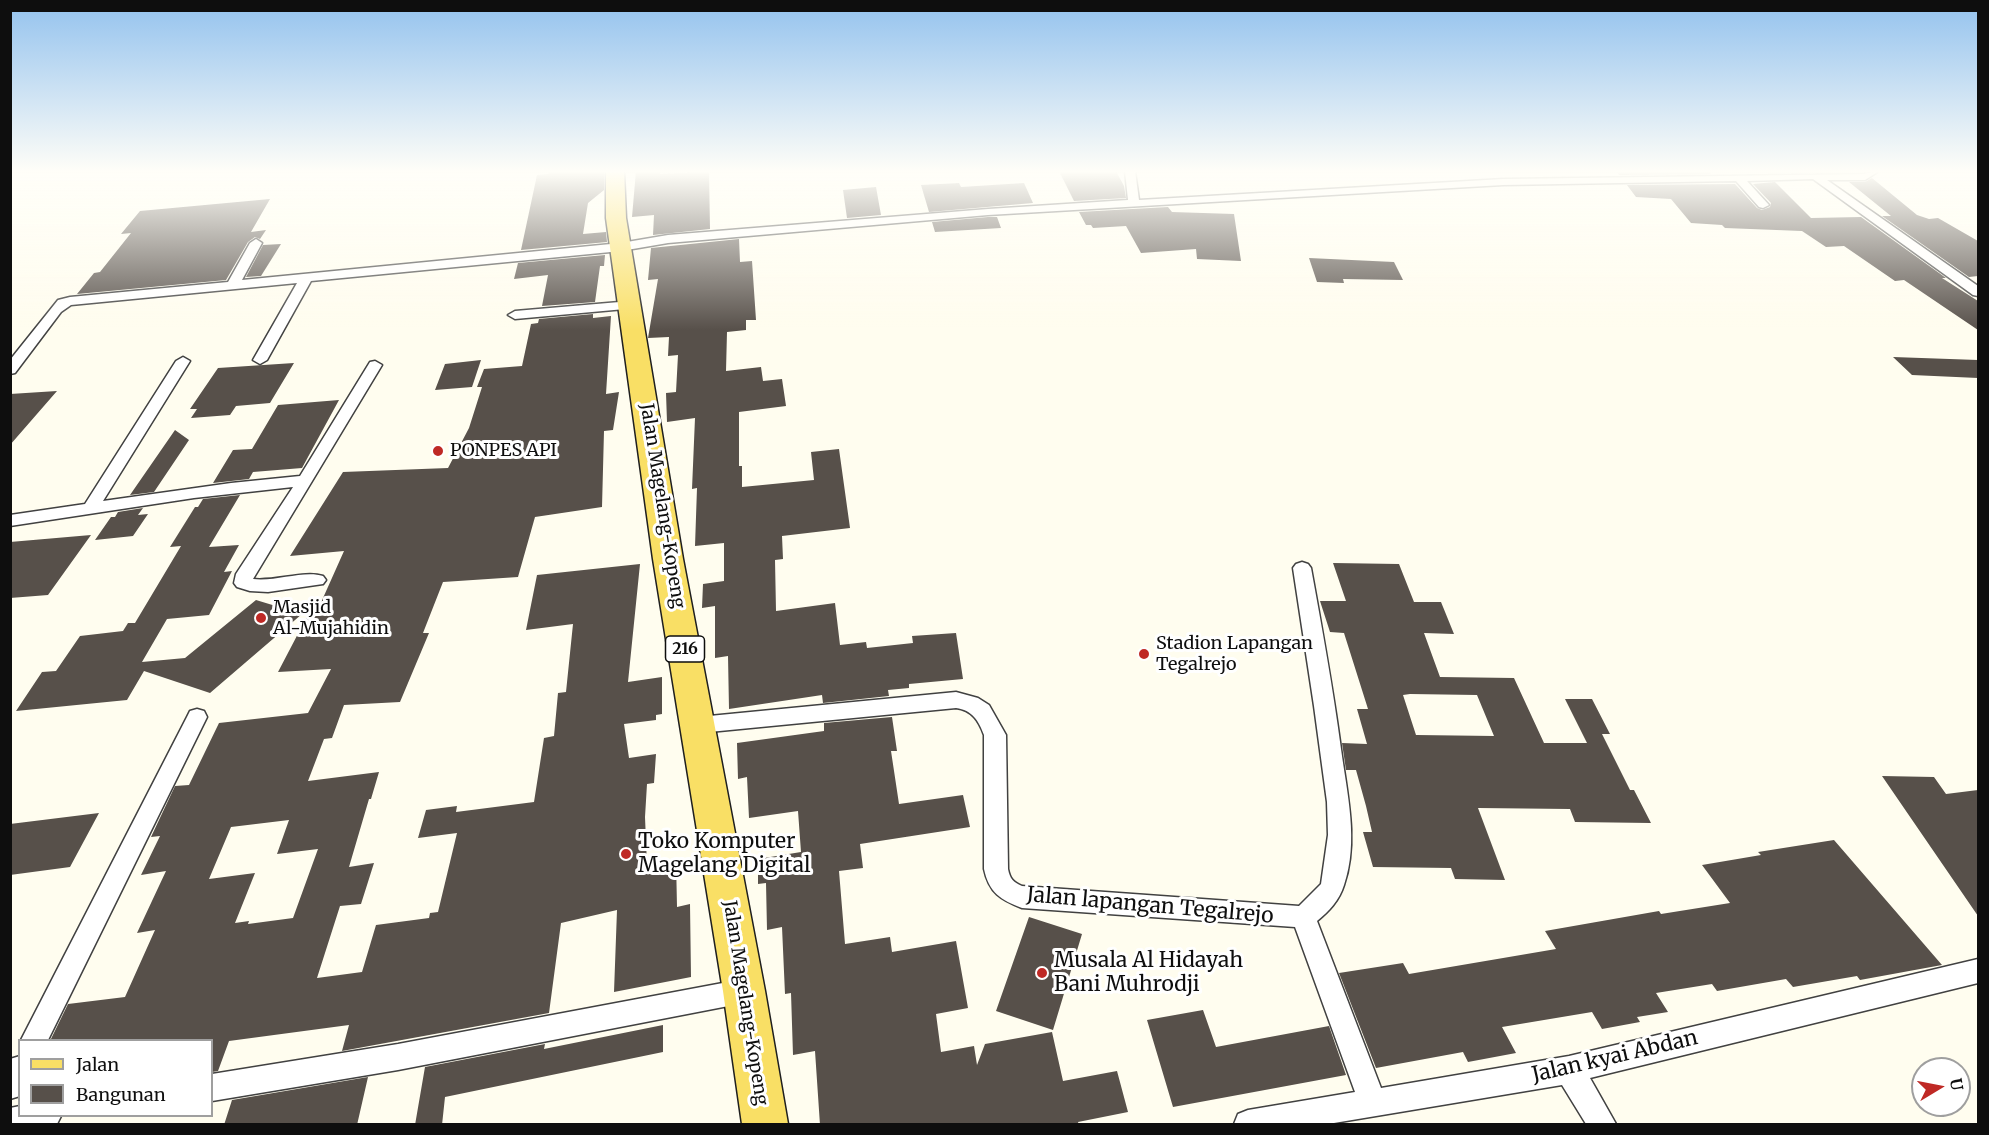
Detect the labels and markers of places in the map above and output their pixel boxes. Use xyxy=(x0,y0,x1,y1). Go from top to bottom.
place label: PONPES API xyxy=(450,440,557,462)
marker: PONPES API xyxy=(431,444,445,458)
place label: Masjid Al-Mujahidin xyxy=(273,597,389,640)
marker: Masjid Al-Mujahidin xyxy=(254,611,268,625)
place label: Stadion Lapangan Tegalrejo xyxy=(1156,633,1313,676)
marker: Stadion Lapangan Tegalrejo xyxy=(1137,647,1151,661)
place label: Toko Komputer Magelang Digital xyxy=(638,829,811,879)
marker: Toko Komputer Magelang Digital xyxy=(619,847,633,861)
place label: Musala Al Hidayah Bani Muhrodji xyxy=(1054,948,1243,998)
marker: Musala Al Hidayah Bani Muhrodji xyxy=(1035,966,1049,980)

